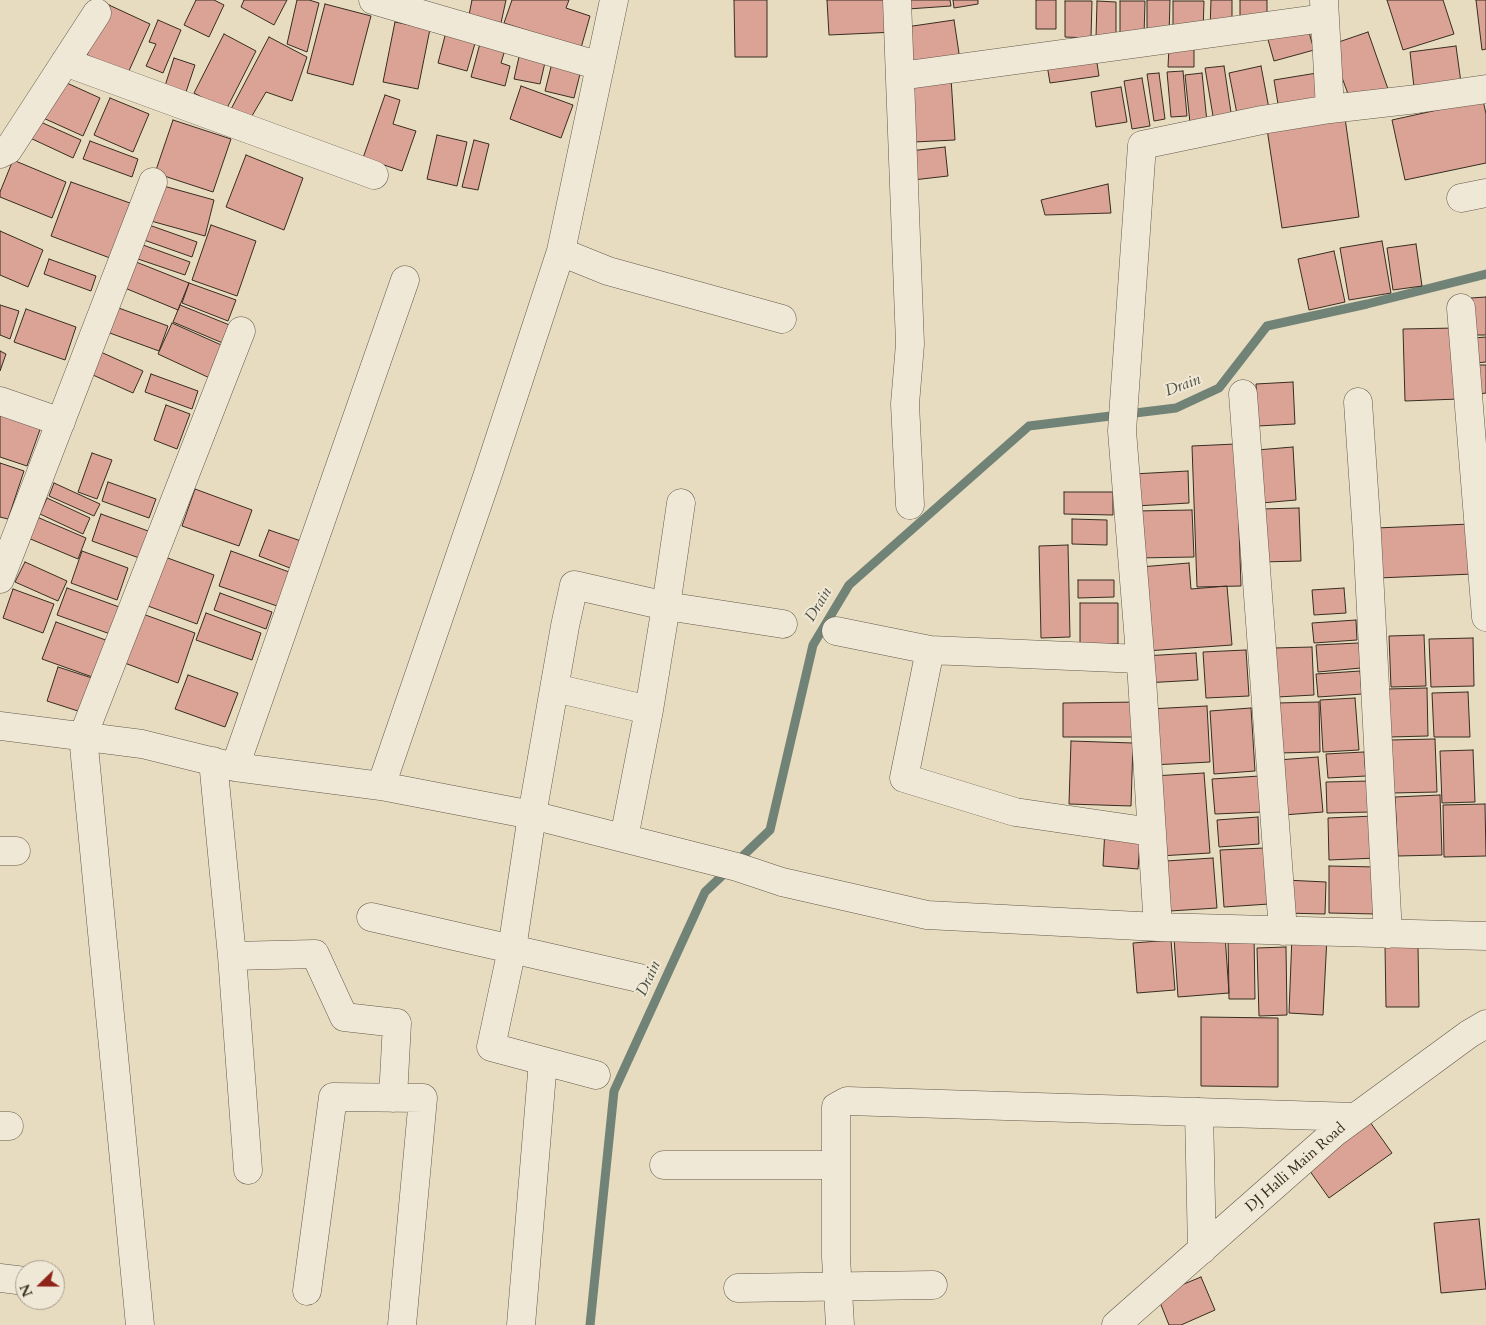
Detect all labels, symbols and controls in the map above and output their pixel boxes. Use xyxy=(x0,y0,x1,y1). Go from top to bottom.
water label: Drain xyxy=(1163,370,1203,402)
water label: Drain xyxy=(801,584,837,626)
water label: Drain xyxy=(633,958,665,1000)
street label: DJ Halli Main Road xyxy=(1242,1120,1350,1216)
north arrow xyxy=(15,1260,65,1310)
text: N xyxy=(15,1281,38,1300)

